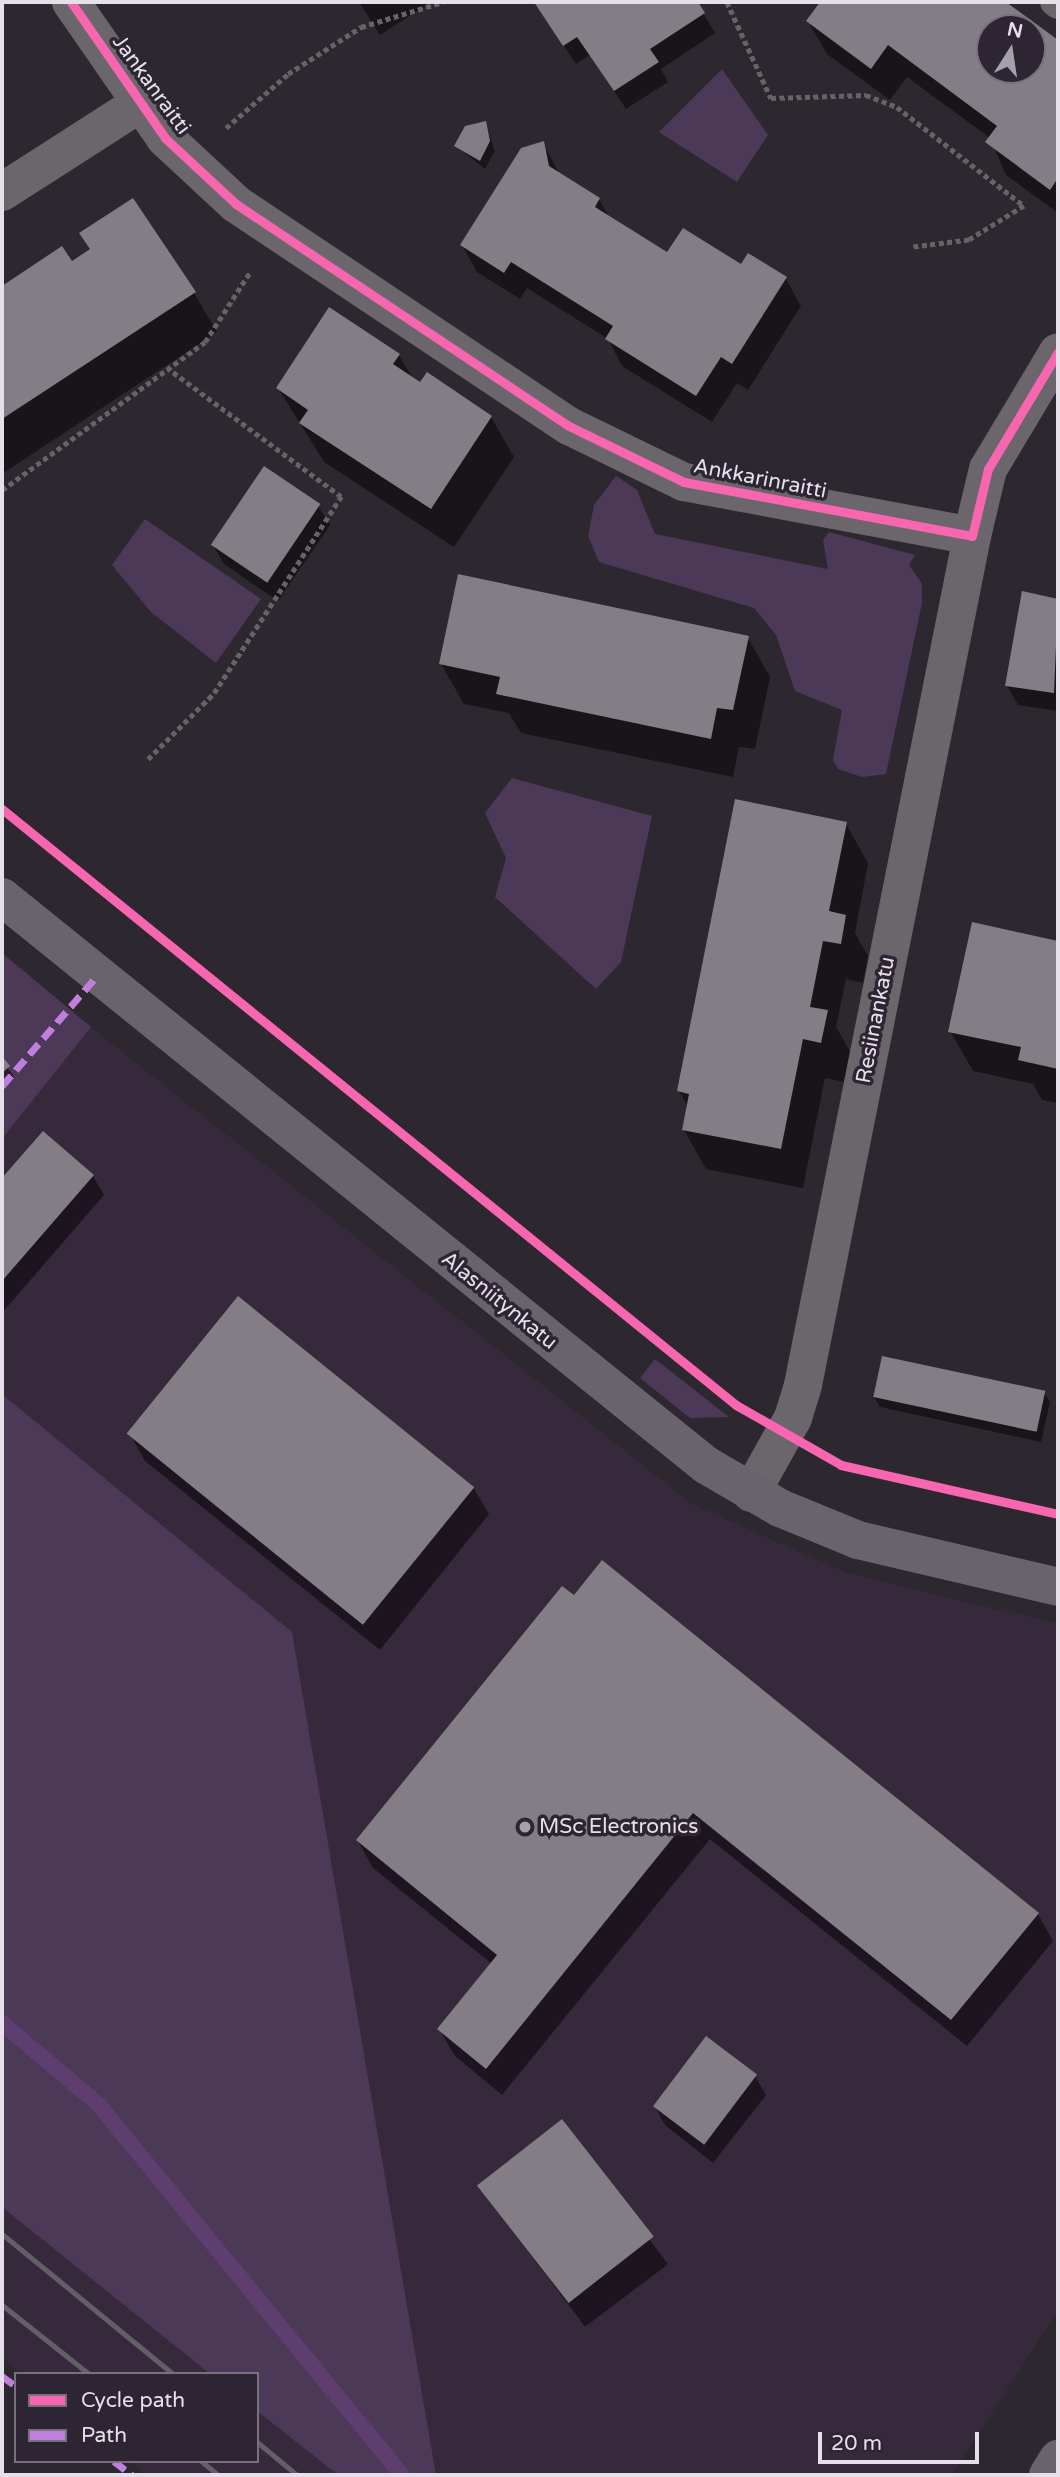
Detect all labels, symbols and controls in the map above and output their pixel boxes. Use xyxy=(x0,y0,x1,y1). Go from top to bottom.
north arrow xyxy=(976,14,1046,84)
text: N xyxy=(1005,18,1025,43)
street label: Jankanraitti xyxy=(107,30,195,140)
street label: Ankkarinraitti xyxy=(691,454,829,504)
street label: Resiinankatu xyxy=(851,955,901,1085)
street label: Alasniitynkatu xyxy=(436,1247,562,1355)
place label: MSc Electronics xyxy=(539,1814,698,1840)
marker: MSc Electronics xyxy=(517,1819,533,1835)
legend xyxy=(14,2372,259,2463)
text: Cycle path xyxy=(81,2388,185,2413)
scale bar xyxy=(822,2418,983,2462)
text: Path xyxy=(81,2423,127,2448)
text: 20 m xyxy=(831,2431,882,2456)

